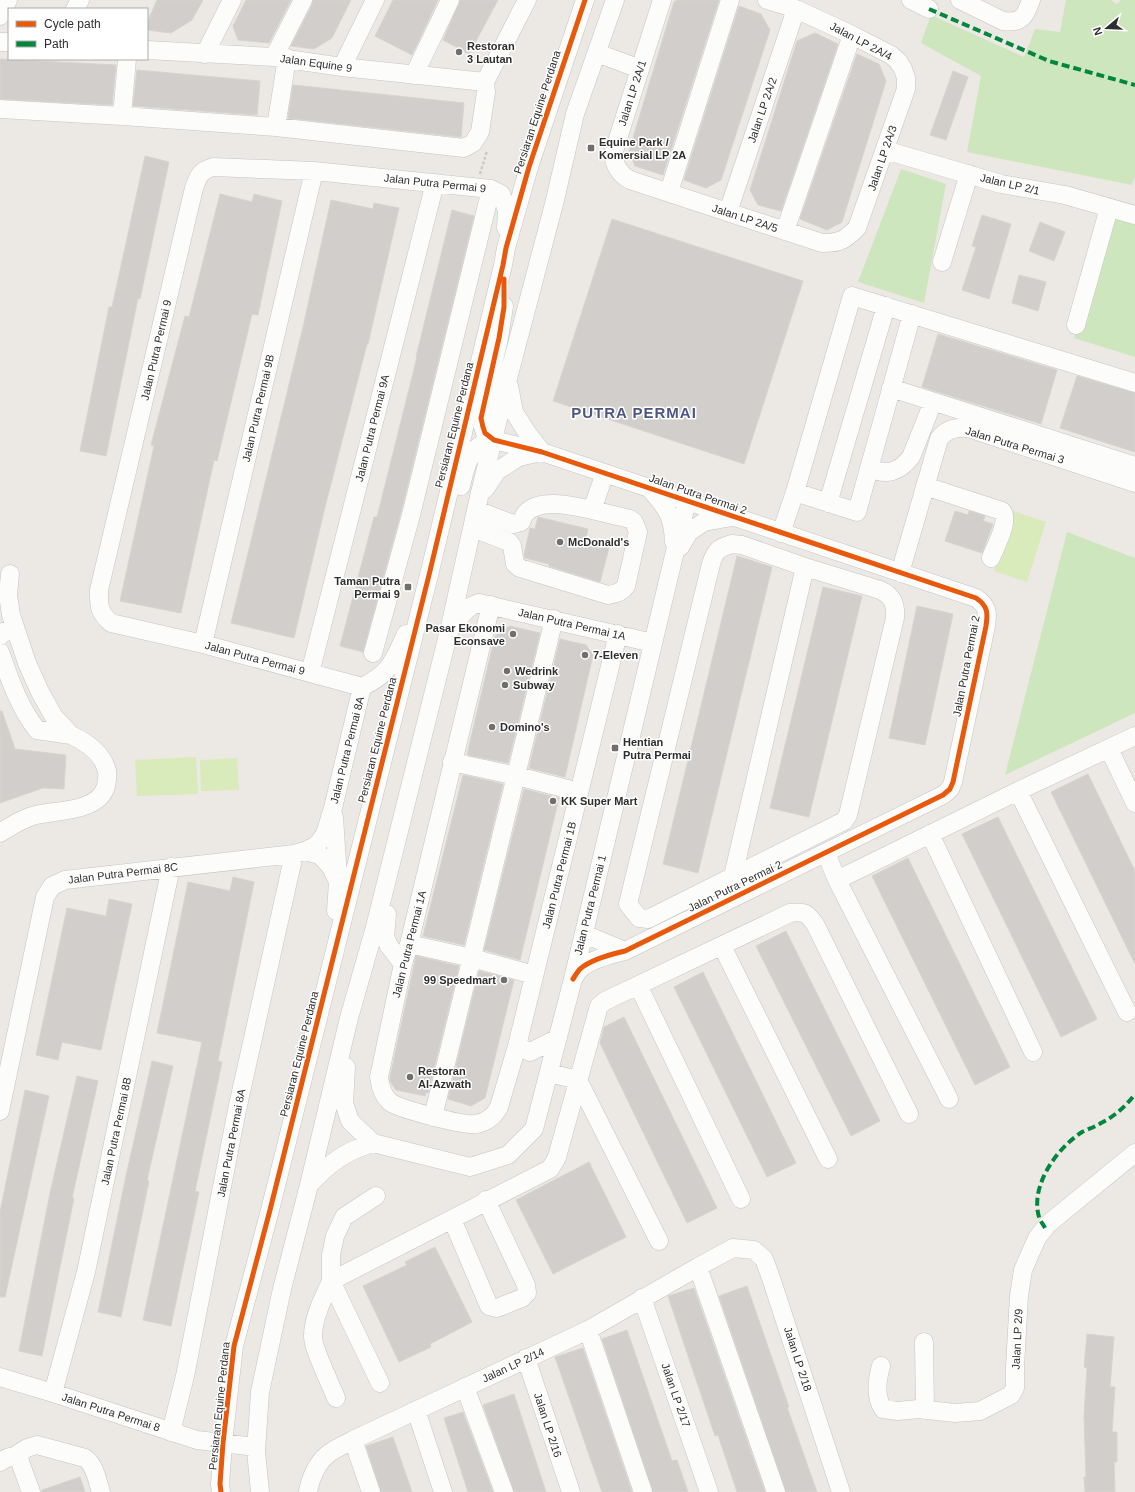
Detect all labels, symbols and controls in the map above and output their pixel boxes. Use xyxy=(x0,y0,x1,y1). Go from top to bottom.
legend xyxy=(8,8,148,60)
north arrow xyxy=(1087,8,1127,48)
text: Cycle path xyxy=(44,17,101,31)
street label: Jalan LP 2A/4 xyxy=(828,20,894,62)
text: N xyxy=(1091,25,1105,37)
text: Path xyxy=(44,37,69,51)
place label: Restoran 3 Lautan xyxy=(467,40,515,65)
marker: Restoran 3 Lautan xyxy=(454,47,464,57)
street label: Persiaran Equine Perdana xyxy=(511,48,563,175)
street label: Jalan Equine 9 xyxy=(279,52,353,74)
street label: Jalan LP 2A/1 xyxy=(616,59,648,127)
street label: Jalan LP 2A/2 xyxy=(745,76,779,144)
street label: Jalan LP 2A/3 xyxy=(865,124,899,192)
place label: Equine Park / Komersial LP 2A xyxy=(599,136,686,161)
marker: Equine Park / Komersial LP 2A xyxy=(586,143,596,153)
street label: Jalan LP 2/1 xyxy=(979,171,1041,197)
street label: Jalan Putra Permai 9 xyxy=(383,172,487,194)
street label: Jalan LP 2A/5 xyxy=(711,202,779,234)
street label: Jalan Putra Permai 9 xyxy=(139,299,173,401)
street label: Jalan Putra Permai 9B xyxy=(240,353,276,463)
street label: Persiaran Equine Perdana xyxy=(433,360,476,489)
street label: Jalan Putra Permai 9A xyxy=(353,373,391,483)
district label: PUTRA PERMAI xyxy=(571,404,697,421)
street label: Jalan Putra Permai 3 xyxy=(964,424,1066,466)
street label: Jalan Putra Permai 2 xyxy=(647,472,749,516)
place label: McDonald's xyxy=(568,536,629,548)
marker: McDonald's xyxy=(555,537,565,547)
place label: Taman Putra Permai 9 xyxy=(334,575,401,600)
marker: Taman Putra Permai 9 xyxy=(403,582,413,592)
street label: Jalan Putra Permai 1A xyxy=(517,606,628,642)
street label: Jalan Putra Permai 2 xyxy=(950,614,982,718)
place label: Pasar Ekonomi Econsave xyxy=(426,622,505,647)
marker: Pasar Ekonomi Econsave xyxy=(508,629,518,639)
street label: Jalan Putra Permai 9 xyxy=(204,639,306,677)
place label: 7-Eleven xyxy=(593,649,639,661)
marker: 7-Eleven xyxy=(580,650,590,660)
place label: Wedrink xyxy=(515,665,559,677)
marker: Wedrink xyxy=(502,666,512,676)
street label: Persiaran Equine Perdana xyxy=(356,675,399,804)
place label: Subway xyxy=(513,679,555,691)
marker: Subway xyxy=(500,680,510,690)
street label: Jalan Putra Permai 8A xyxy=(328,695,366,805)
place label: Domino's xyxy=(500,721,550,733)
marker: Domino's xyxy=(487,722,497,732)
place label: Hentian Putra Permai xyxy=(623,736,691,761)
marker: Hentian Putra Permai xyxy=(610,743,620,753)
place label: KK Super Mart xyxy=(561,795,638,807)
marker: KK Super Mart xyxy=(548,796,558,806)
street label: Jalan Putra Permai 1B xyxy=(540,820,578,930)
street label: Jalan Putra Permai 1 xyxy=(572,854,608,956)
street label: Jalan Putra Permai 2 xyxy=(686,858,784,914)
street label: Jalan Putra Permai 8C xyxy=(67,860,179,886)
street label: Jalan Putra Permai 1A xyxy=(390,889,428,999)
place label: 99 Speedmart xyxy=(424,974,496,986)
marker: 99 Speedmart xyxy=(499,975,509,985)
street label: Persiaran Equine Perdana xyxy=(278,989,321,1118)
place label: Restoran Al-Azwath xyxy=(418,1065,471,1090)
marker: Restoran Al-Azwath xyxy=(405,1072,415,1082)
street label: Jalan Putra Permai 8B xyxy=(99,1076,133,1186)
street label: Jalan Putra Permai 8A xyxy=(215,1087,248,1198)
street label: Jalan LP 2/9 xyxy=(1009,1308,1025,1370)
street label: Jalan LP 2/18 xyxy=(782,1325,814,1393)
street label: Persiaran Equine Perdana xyxy=(206,1340,232,1471)
street label: Jalan LP 2/14 xyxy=(480,1345,546,1385)
street label: Jalan LP 2/17 xyxy=(659,1361,693,1429)
street label: Jalan Putra Permai 8 xyxy=(60,1390,162,1434)
street label: Jalan LP 2/16 xyxy=(532,1391,564,1459)

